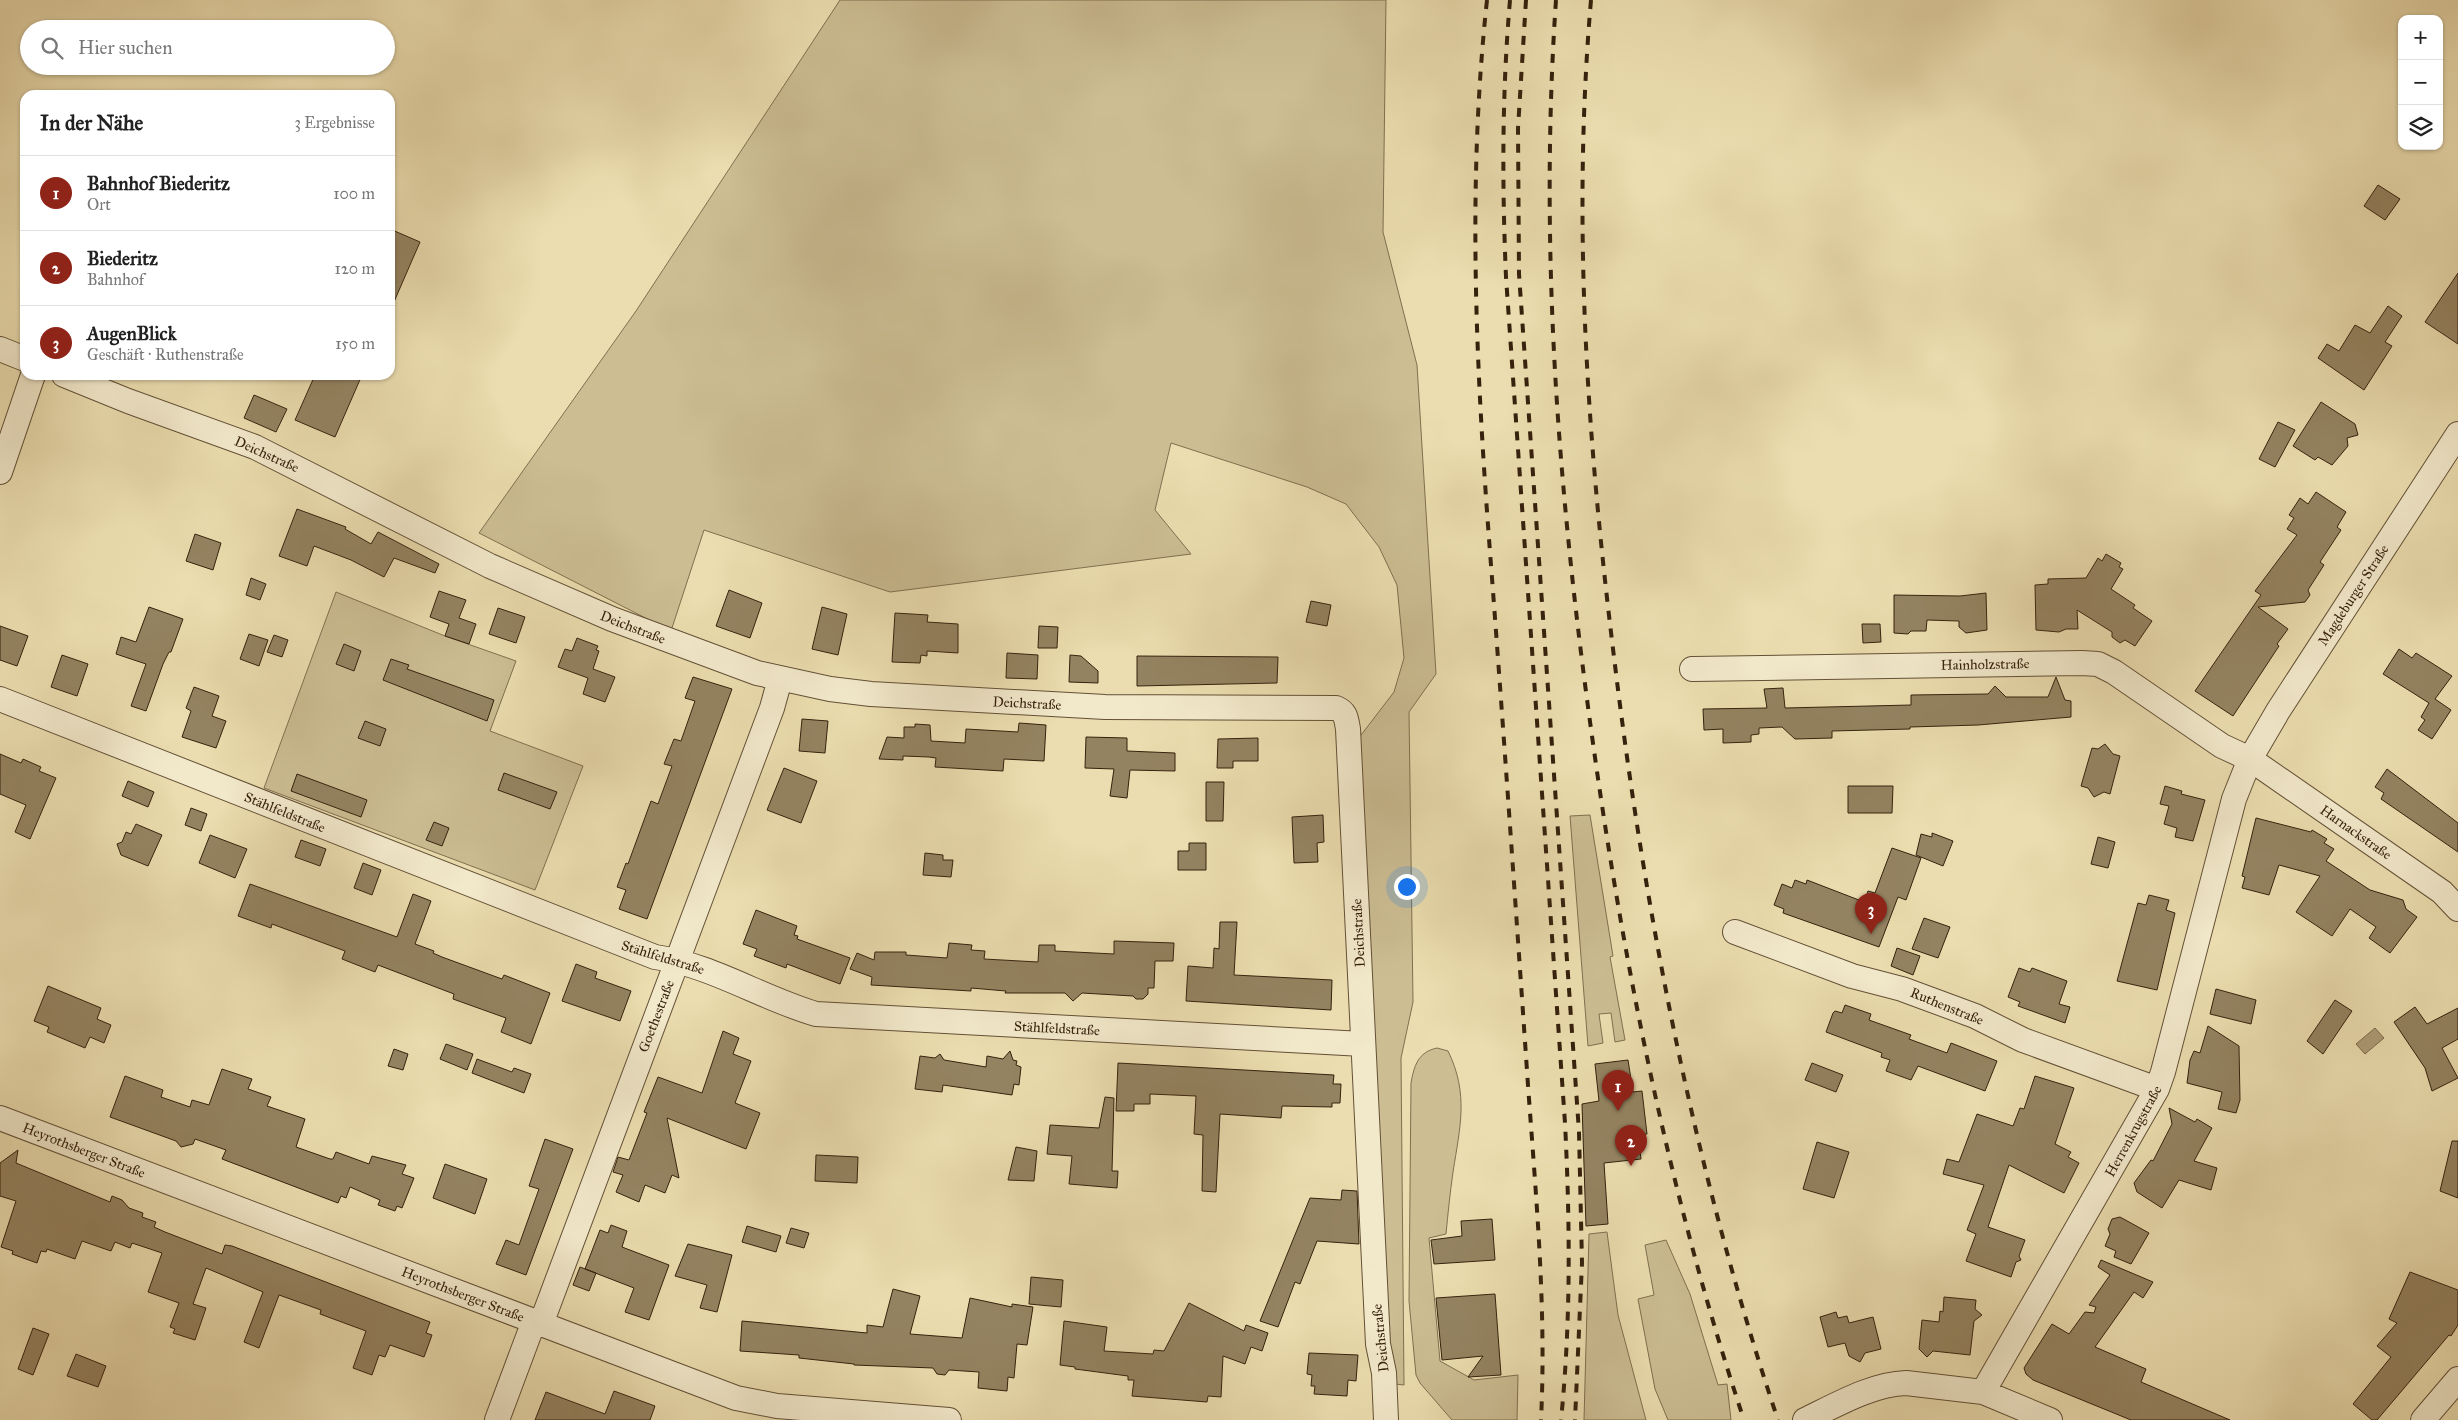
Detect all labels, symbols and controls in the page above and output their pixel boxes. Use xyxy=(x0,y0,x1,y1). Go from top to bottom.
map controls xyxy=(2398,15,2443,150)
button: + xyxy=(2398,15,2443,60)
search box xyxy=(20,20,395,75)
icon: search xyxy=(38,34,66,62)
text: Hier suchen xyxy=(78,36,172,59)
button: − xyxy=(2398,60,2443,105)
button: layers xyxy=(2398,105,2443,150)
text: In der Nähe xyxy=(40,110,143,136)
text: 3 Ergebnisse xyxy=(294,113,375,132)
text: Bahnhof Biederitz xyxy=(87,172,230,195)
text: 1 xyxy=(53,184,59,203)
text: 100 m xyxy=(333,184,375,203)
text: Ort xyxy=(87,195,111,214)
text: Biederitz xyxy=(87,247,158,270)
text: 2 xyxy=(52,259,60,278)
text: 120 m xyxy=(335,259,375,278)
text: Bahnhof xyxy=(87,270,144,289)
text: AugenBlick xyxy=(87,322,176,345)
text: 3 xyxy=(53,334,59,353)
text: 150 m xyxy=(335,334,375,353)
text: Geschäft · Ruthenstraße xyxy=(87,345,244,364)
street label: Deichstraße xyxy=(232,433,302,476)
street label: Magdeburger Straße xyxy=(2314,541,2393,649)
street label: Deichstraße xyxy=(598,607,668,648)
street label: Hainholzstraße xyxy=(1940,655,2030,674)
street label: Deichstraße xyxy=(992,693,1062,714)
street label: Stählfeldstraße xyxy=(242,788,328,837)
street label: Harnackstraße xyxy=(2317,802,2395,863)
your location xyxy=(1394,874,1420,900)
pin: 3 xyxy=(1855,893,1887,934)
street label: Deichstraße xyxy=(1348,898,1369,968)
street label: Stählfeldstraße xyxy=(619,937,707,978)
street label: Goethestraße xyxy=(635,977,678,1055)
street label: Ruthenstraße xyxy=(1908,984,1986,1029)
street label: Stählfeldstraße xyxy=(1014,1018,1101,1039)
pin: 1 xyxy=(1602,1070,1634,1111)
street label: Herrenkrugstraße xyxy=(2101,1082,2166,1180)
street label: Heyrothsberger Straße xyxy=(20,1119,148,1182)
pin: 2 xyxy=(1615,1125,1647,1166)
street label: Heyrothsberger Straße xyxy=(399,1263,527,1326)
street label: Deichstraße xyxy=(1368,1303,1393,1373)

